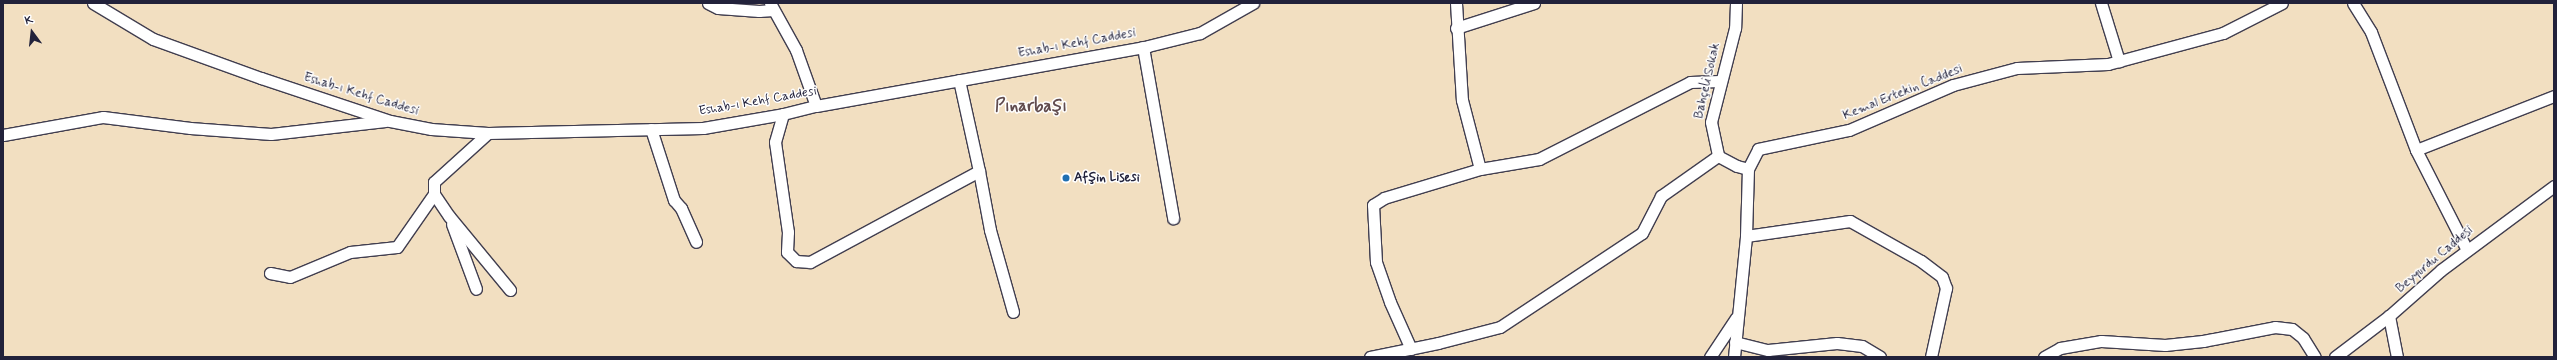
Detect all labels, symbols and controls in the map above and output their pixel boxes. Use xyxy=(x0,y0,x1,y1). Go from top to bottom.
north arrow xyxy=(12,12,52,52)
text: K xyxy=(23,13,34,28)
street label: Eshab-ı Kehf Caddesi xyxy=(1017,26,1137,62)
street label: Bahçeli Sokak xyxy=(1692,42,1724,120)
street label: Kemal Ertekin Caddesi xyxy=(1841,62,1965,124)
street label: Eshab-ı Kehf Caddesi xyxy=(302,70,420,120)
street label: Eshab-ı Kehf Caddesi xyxy=(698,84,818,120)
district label: Pınarbaşı xyxy=(995,97,1067,117)
place label: Afşin Lisesi xyxy=(1074,170,1140,186)
marker: Afşin Lisesi xyxy=(1061,173,1071,183)
street label: Beyyurdu Caddesi xyxy=(2392,222,2478,298)

